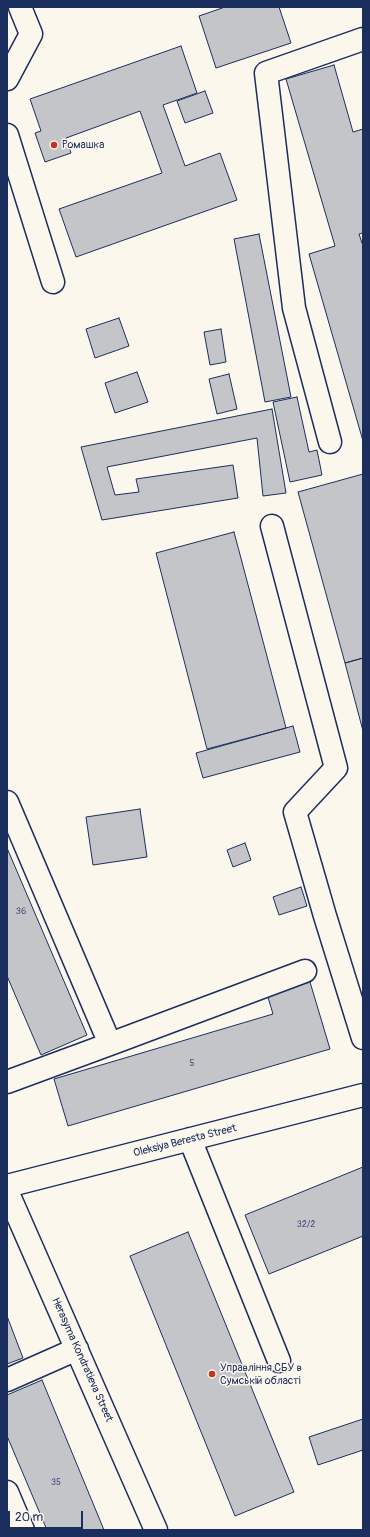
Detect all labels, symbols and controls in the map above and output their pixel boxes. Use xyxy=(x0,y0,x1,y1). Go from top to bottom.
place label: Ромашка xyxy=(62,138,104,152)
marker: Ромашка xyxy=(49,140,59,150)
house number: 36 xyxy=(16,907,26,917)
house number: 5 xyxy=(190,1059,194,1069)
street label: Oleksiya Beresta Street xyxy=(132,1122,238,1160)
house number: 32/2 xyxy=(297,1220,315,1230)
street label: Herasyma Kondratieva Street xyxy=(49,1296,115,1424)
place label: Управління СБУ в Сумській області xyxy=(220,1361,302,1387)
marker: Управління СБУ в Сумській області xyxy=(207,1369,217,1379)
house number: 35 xyxy=(51,1478,61,1488)
scale bar xyxy=(10,1503,85,1529)
text: 20 m xyxy=(15,1510,43,1525)

